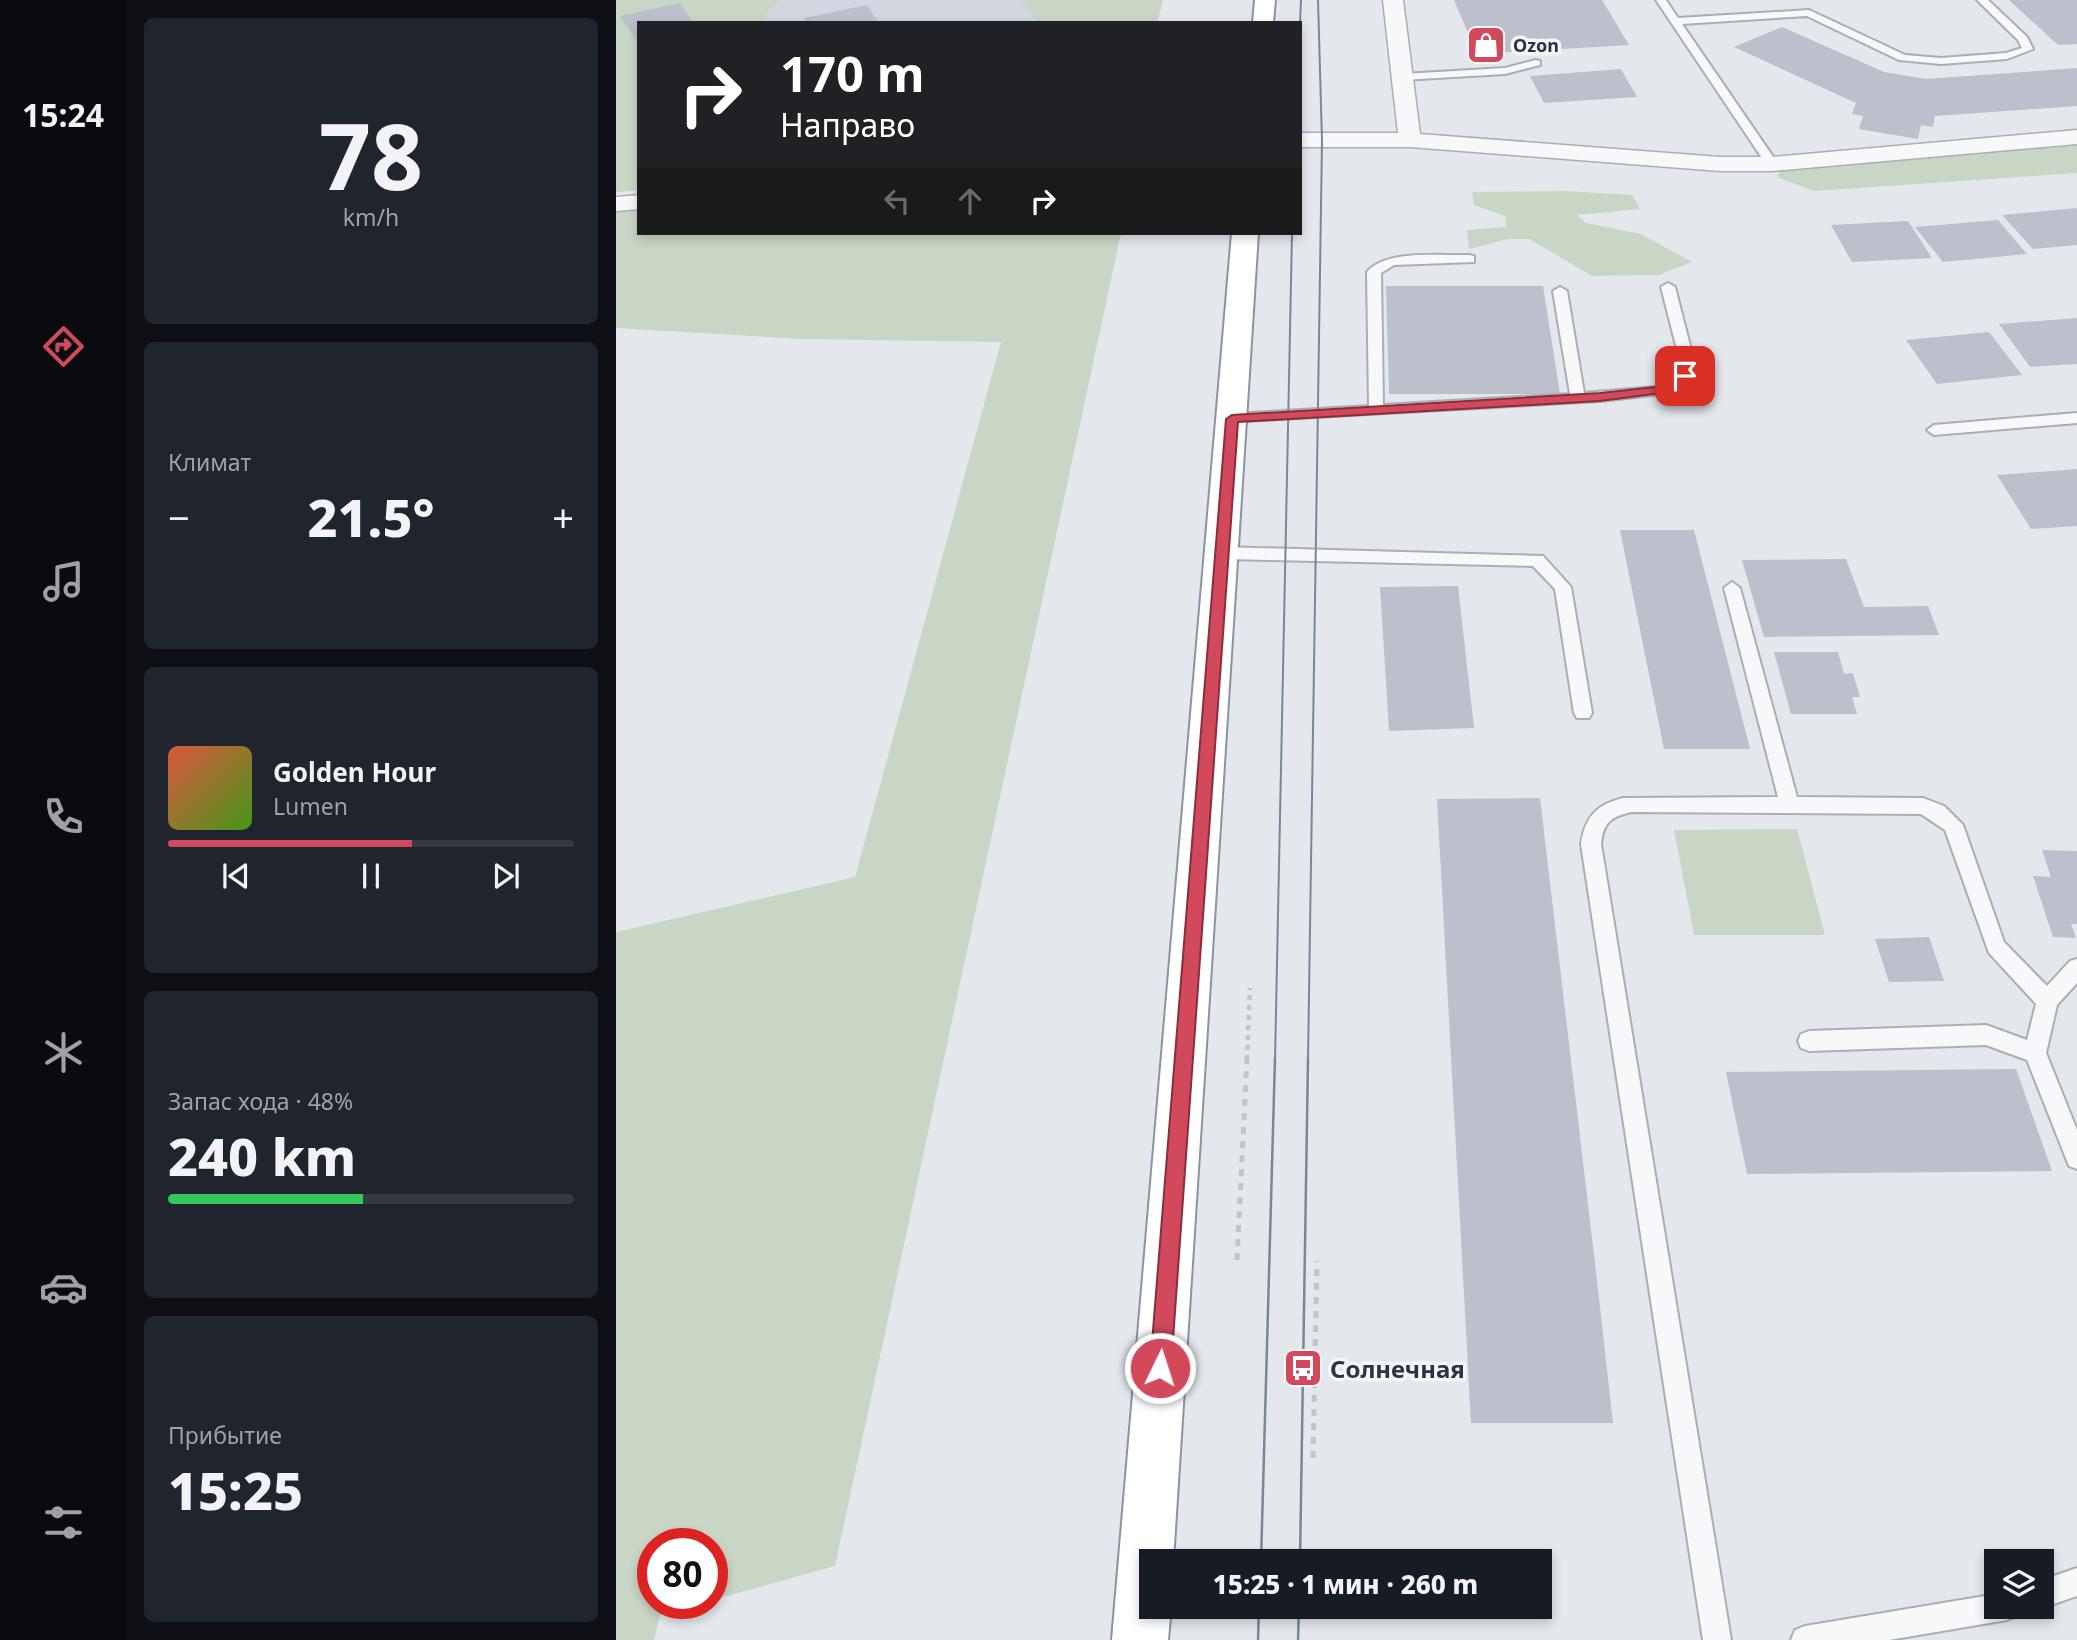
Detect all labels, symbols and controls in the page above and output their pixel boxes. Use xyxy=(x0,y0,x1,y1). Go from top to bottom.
shop icon: Ozon xyxy=(1465,24,1507,66)
place label: Ozon xyxy=(1513,33,1559,57)
text: 170 m xyxy=(780,40,925,106)
icon: right xyxy=(665,49,756,140)
text: 15:24 xyxy=(22,93,104,136)
text: 78 xyxy=(319,93,423,217)
text: Направо xyxy=(780,103,915,146)
icon: left xyxy=(878,182,916,220)
icon: ahead xyxy=(951,182,989,220)
icon: right xyxy=(1024,182,1062,220)
text: km/h xyxy=(343,201,399,233)
icon: directions xyxy=(39,322,88,371)
pin xyxy=(1655,346,1715,406)
icon: arrive xyxy=(1666,357,1704,395)
text: Климат xyxy=(168,446,251,478)
text: 21.5° xyxy=(308,481,434,552)
text: − xyxy=(168,491,190,543)
text: + xyxy=(552,491,574,543)
icon: music xyxy=(39,557,88,606)
text: Golden Hour xyxy=(273,754,436,790)
text: Lumen xyxy=(273,790,348,822)
icon: phone xyxy=(39,792,88,841)
icon: previous xyxy=(217,857,255,895)
icon: pause xyxy=(352,857,390,895)
icon: next xyxy=(487,857,525,895)
icon: climate xyxy=(39,1028,88,1077)
text: Запас хода · 48% xyxy=(168,1085,353,1117)
text: 240 km xyxy=(168,1120,356,1191)
icon: car xyxy=(39,1263,88,1312)
position arrow xyxy=(1123,1331,1197,1405)
bus stop icon: Солнечная xyxy=(1282,1347,1324,1389)
place label: Солнечная xyxy=(1330,1352,1465,1385)
text: Прибытие xyxy=(168,1419,282,1451)
text: 15:25 xyxy=(168,1454,303,1525)
icon: filters xyxy=(39,1498,88,1547)
speed limit sign: 80 xyxy=(637,1528,728,1619)
map controls xyxy=(1984,1549,2054,1619)
button: layers xyxy=(1984,1549,2054,1619)
text: 15:25 · 1 мин · 260 m xyxy=(1213,1566,1478,1602)

